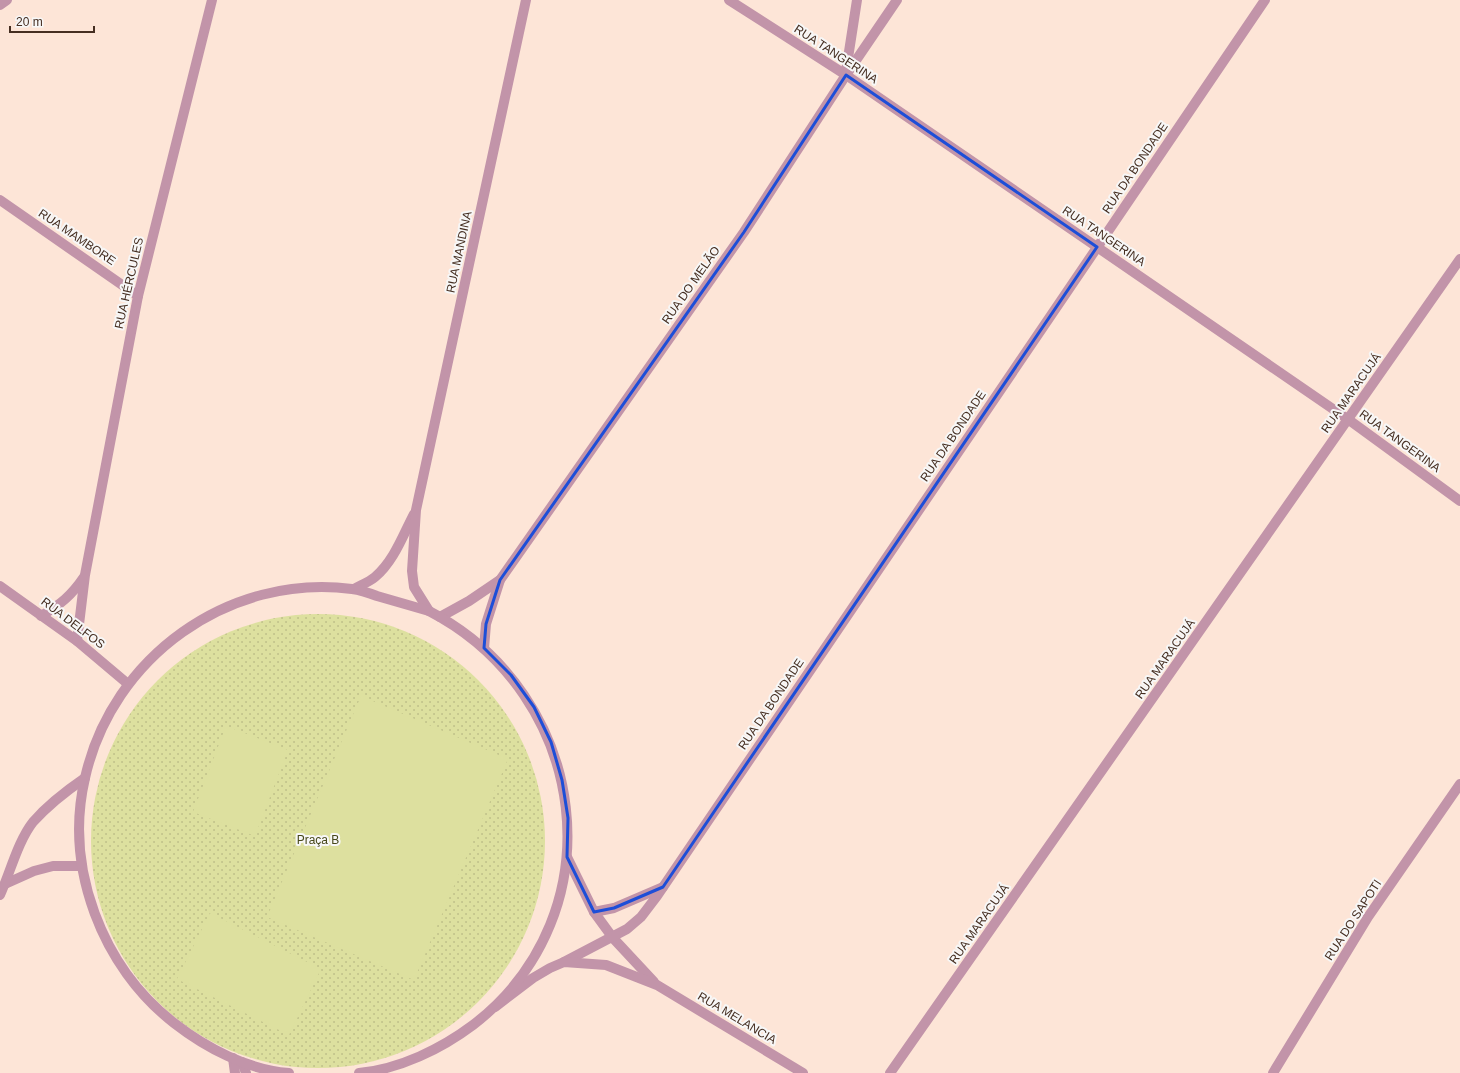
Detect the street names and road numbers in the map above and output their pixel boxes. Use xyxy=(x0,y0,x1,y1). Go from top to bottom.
street label: RUA TANGERINA xyxy=(792,22,880,86)
street label: RUA DA BONDADE xyxy=(1099,120,1171,216)
street label: RUA TANGERINA xyxy=(1060,203,1148,269)
street label: RUA MAMBORE xyxy=(36,206,118,268)
street label: RUA MANDINA xyxy=(443,210,475,294)
street label: RUA HÉRCULES xyxy=(111,236,146,330)
street label: RUA DO MELÃO xyxy=(659,244,723,326)
street label: RUA MARACUJÁ xyxy=(1317,350,1384,436)
street label: RUA DA BONDADE xyxy=(917,388,989,484)
street label: RUA TANGERINA xyxy=(1357,407,1443,475)
street label: RUA DELFOS xyxy=(38,595,108,651)
street label: RUA MARACUJÁ xyxy=(1131,616,1198,702)
street label: RUA DA BONDADE xyxy=(735,656,807,752)
street label: RUA DO SAPOTI xyxy=(1322,877,1384,963)
street label: RUA MARACUJÁ xyxy=(945,881,1012,967)
street label: RUA MELANCIA xyxy=(695,989,779,1047)

